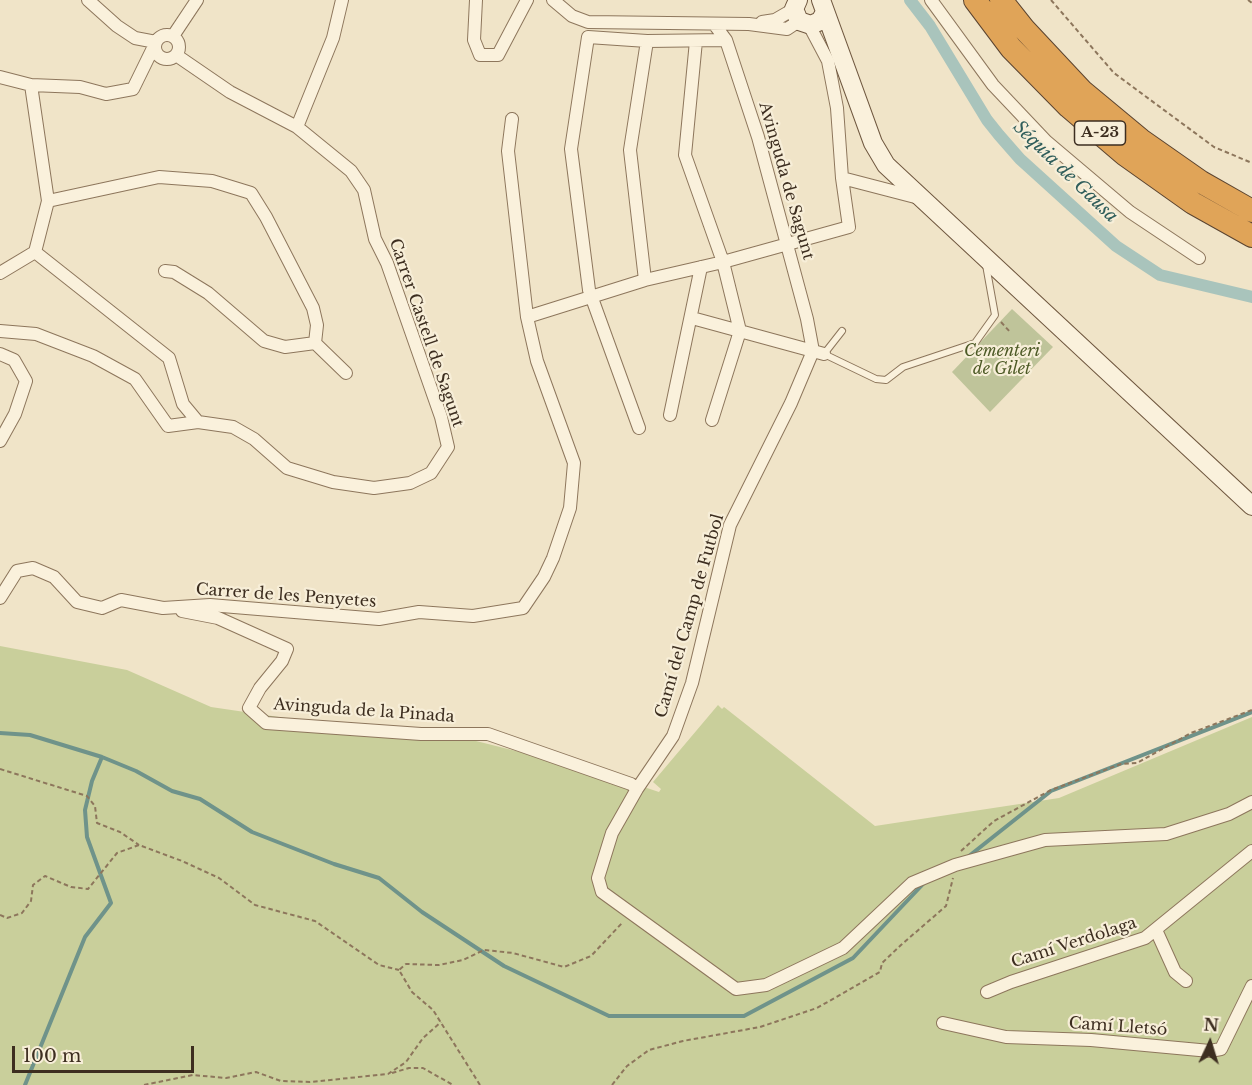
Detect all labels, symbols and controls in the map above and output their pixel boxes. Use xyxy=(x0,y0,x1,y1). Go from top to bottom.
street label: Avinguda de Sagunt xyxy=(754,100,818,262)
water label: Séquia de Gausa xyxy=(1008,117,1122,227)
road number: A-23 xyxy=(1074,121,1126,145)
street label: Carrer Castell de Sagunt xyxy=(385,236,467,430)
park label: Cementeri de Gilet xyxy=(964,341,1040,379)
street label: Camí del Camp de Futbol xyxy=(652,512,728,720)
street label: Carrer de les Penyetes xyxy=(195,580,377,612)
street label: Avinguda de la Pinada xyxy=(273,695,455,727)
street label: Camí Verdolaga xyxy=(1009,914,1139,972)
north arrow xyxy=(1180,1013,1240,1073)
street label: Camí Lletsó xyxy=(1068,1014,1168,1040)
text: N xyxy=(1203,1015,1219,1036)
scale bar xyxy=(15,1034,196,1072)
text: 100 m xyxy=(23,1045,81,1067)

